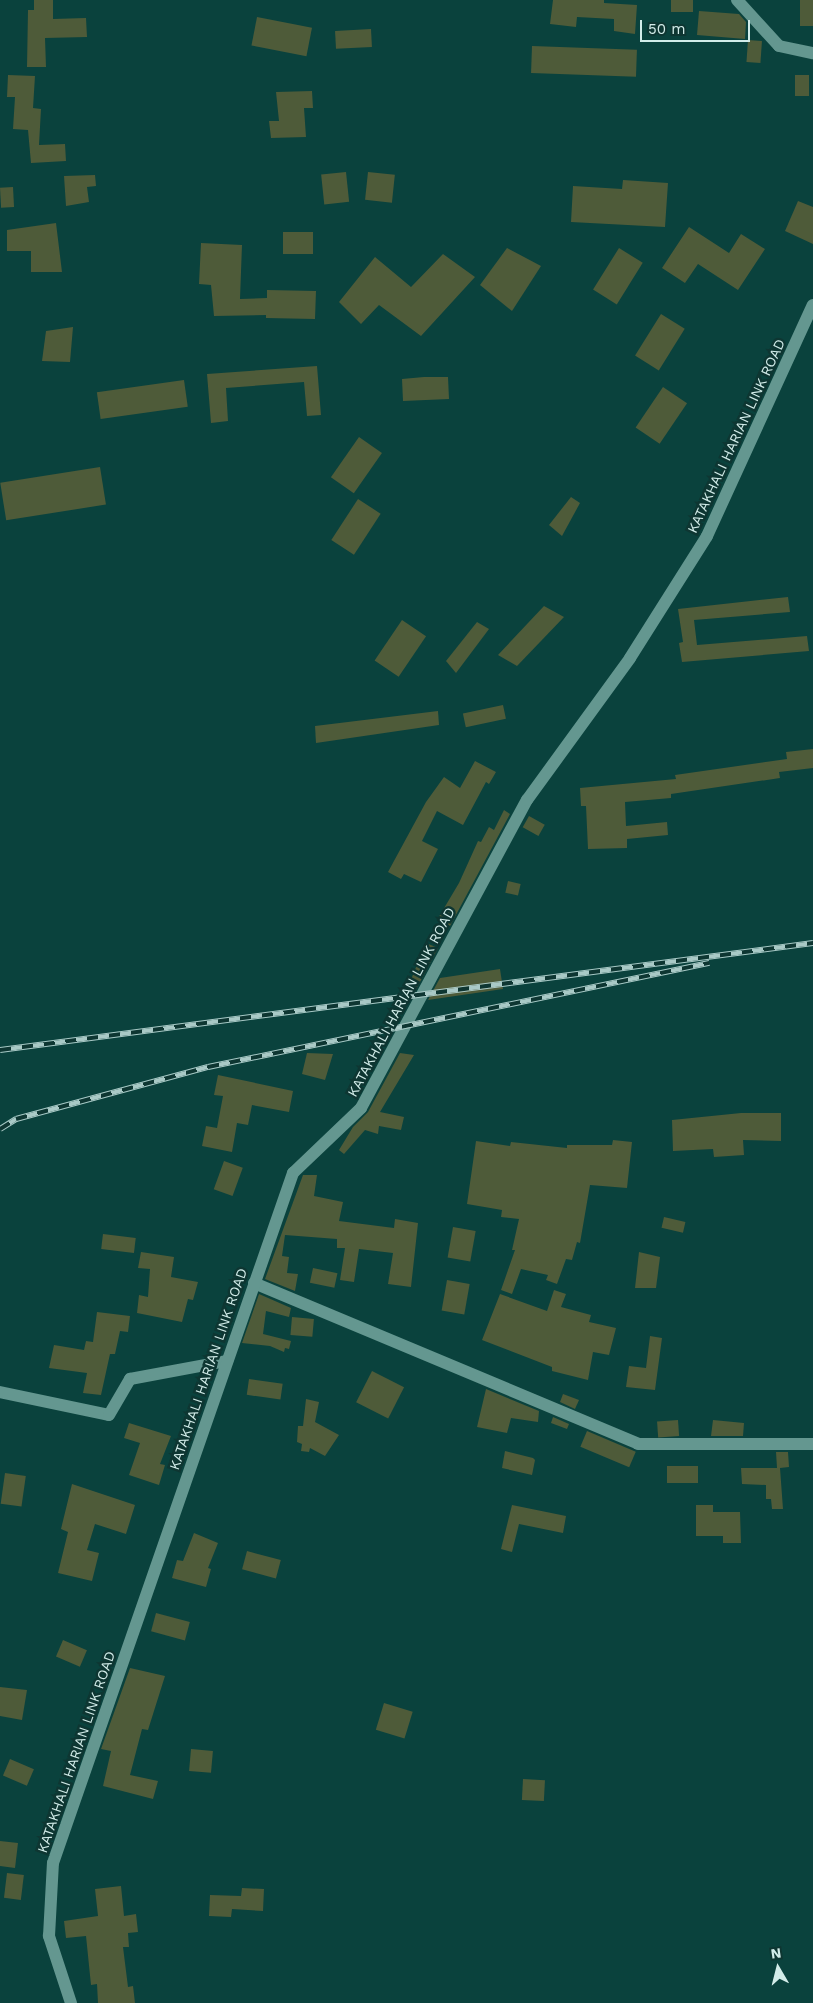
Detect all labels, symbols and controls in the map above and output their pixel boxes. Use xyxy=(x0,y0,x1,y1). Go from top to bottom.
scale bar xyxy=(643,10,753,42)
text: 50 m xyxy=(648,20,685,38)
street label: KATAKHALI HARIAN LINK ROAD xyxy=(684,336,788,536)
street label: KATAKHALI HARIAN LINK ROAD xyxy=(344,904,458,1100)
street label: KATAKHALI HARIAN LINK ROAD xyxy=(165,1266,251,1472)
street label: KATAKHALI HARIAN LINK ROAD xyxy=(33,1649,119,1855)
north arrow xyxy=(753,1943,803,1993)
text: N xyxy=(770,1945,782,1962)

